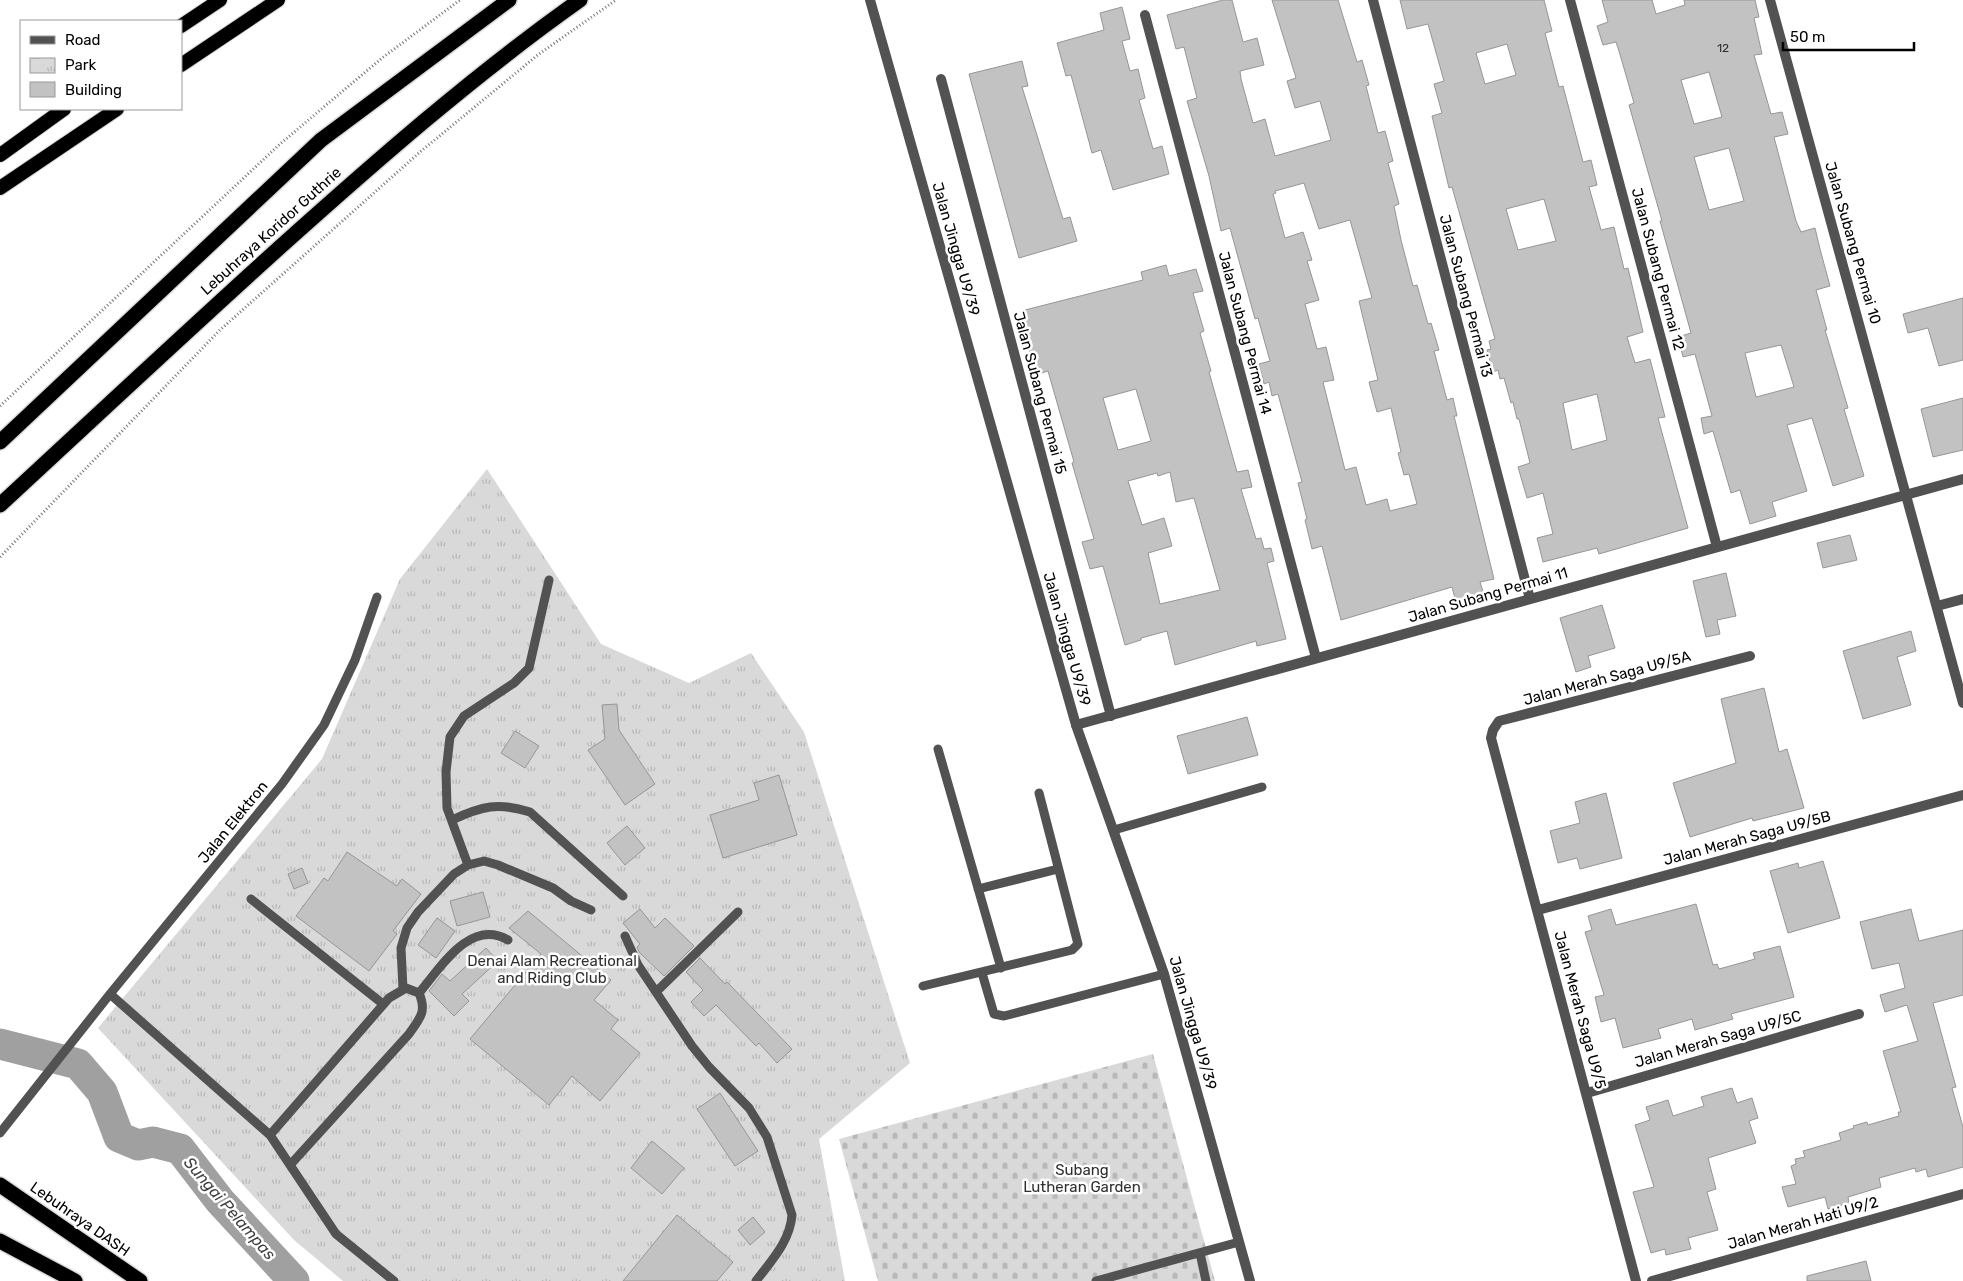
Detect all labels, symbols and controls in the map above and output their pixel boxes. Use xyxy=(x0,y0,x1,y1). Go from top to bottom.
legend xyxy=(20,20,182,110)
scale bar xyxy=(1783,20,1914,52)
text: 50 m xyxy=(1790,28,1825,46)
text: Road xyxy=(65,31,101,49)
house number: 12 xyxy=(1717,41,1729,55)
text: Park xyxy=(65,56,96,74)
text: Building xyxy=(65,81,122,99)
street label: Jalan Subang Permai 10 xyxy=(1821,160,1885,326)
street label: Lebuhraya Koridor Guthrie xyxy=(197,163,345,299)
street label: Jalan Jingga U9/39 xyxy=(928,180,984,318)
street label: Jalan Subang Permai 12 xyxy=(1628,186,1688,352)
street label: Jalan Subang Permai 13 xyxy=(1436,213,1496,379)
street label: Jalan Subang Permai 14 xyxy=(1215,250,1275,416)
street label: Jalan Subang Permai 15 xyxy=(1010,310,1070,476)
street label: Jalan Subang Permai 11 xyxy=(1406,564,1570,626)
street label: Jalan Jingga U9/39 xyxy=(1039,570,1095,708)
street label: Jalan Merah Saga U9/5A xyxy=(1521,647,1693,709)
street label: Jalan Elektron xyxy=(194,777,272,867)
street label: Jalan Merah Saga U9/5B xyxy=(1661,807,1833,869)
street label: Jalan Merah Saga U9/5 xyxy=(1550,929,1610,1091)
park label: Denai Alam Recreational and Riding Club xyxy=(467,952,637,987)
street label: Jalan Jingga U9/39 xyxy=(1165,954,1221,1092)
street label: Jalan Merah Saga U9/5C xyxy=(1633,1007,1803,1071)
water label: Sungai Pelampas xyxy=(180,1153,279,1264)
park label: Subang Lutheran Garden xyxy=(1023,1161,1141,1196)
street label: Lebuhraya DASH xyxy=(27,1178,133,1260)
street label: Jalan Merah Hati U9/2 xyxy=(1726,1193,1881,1253)

